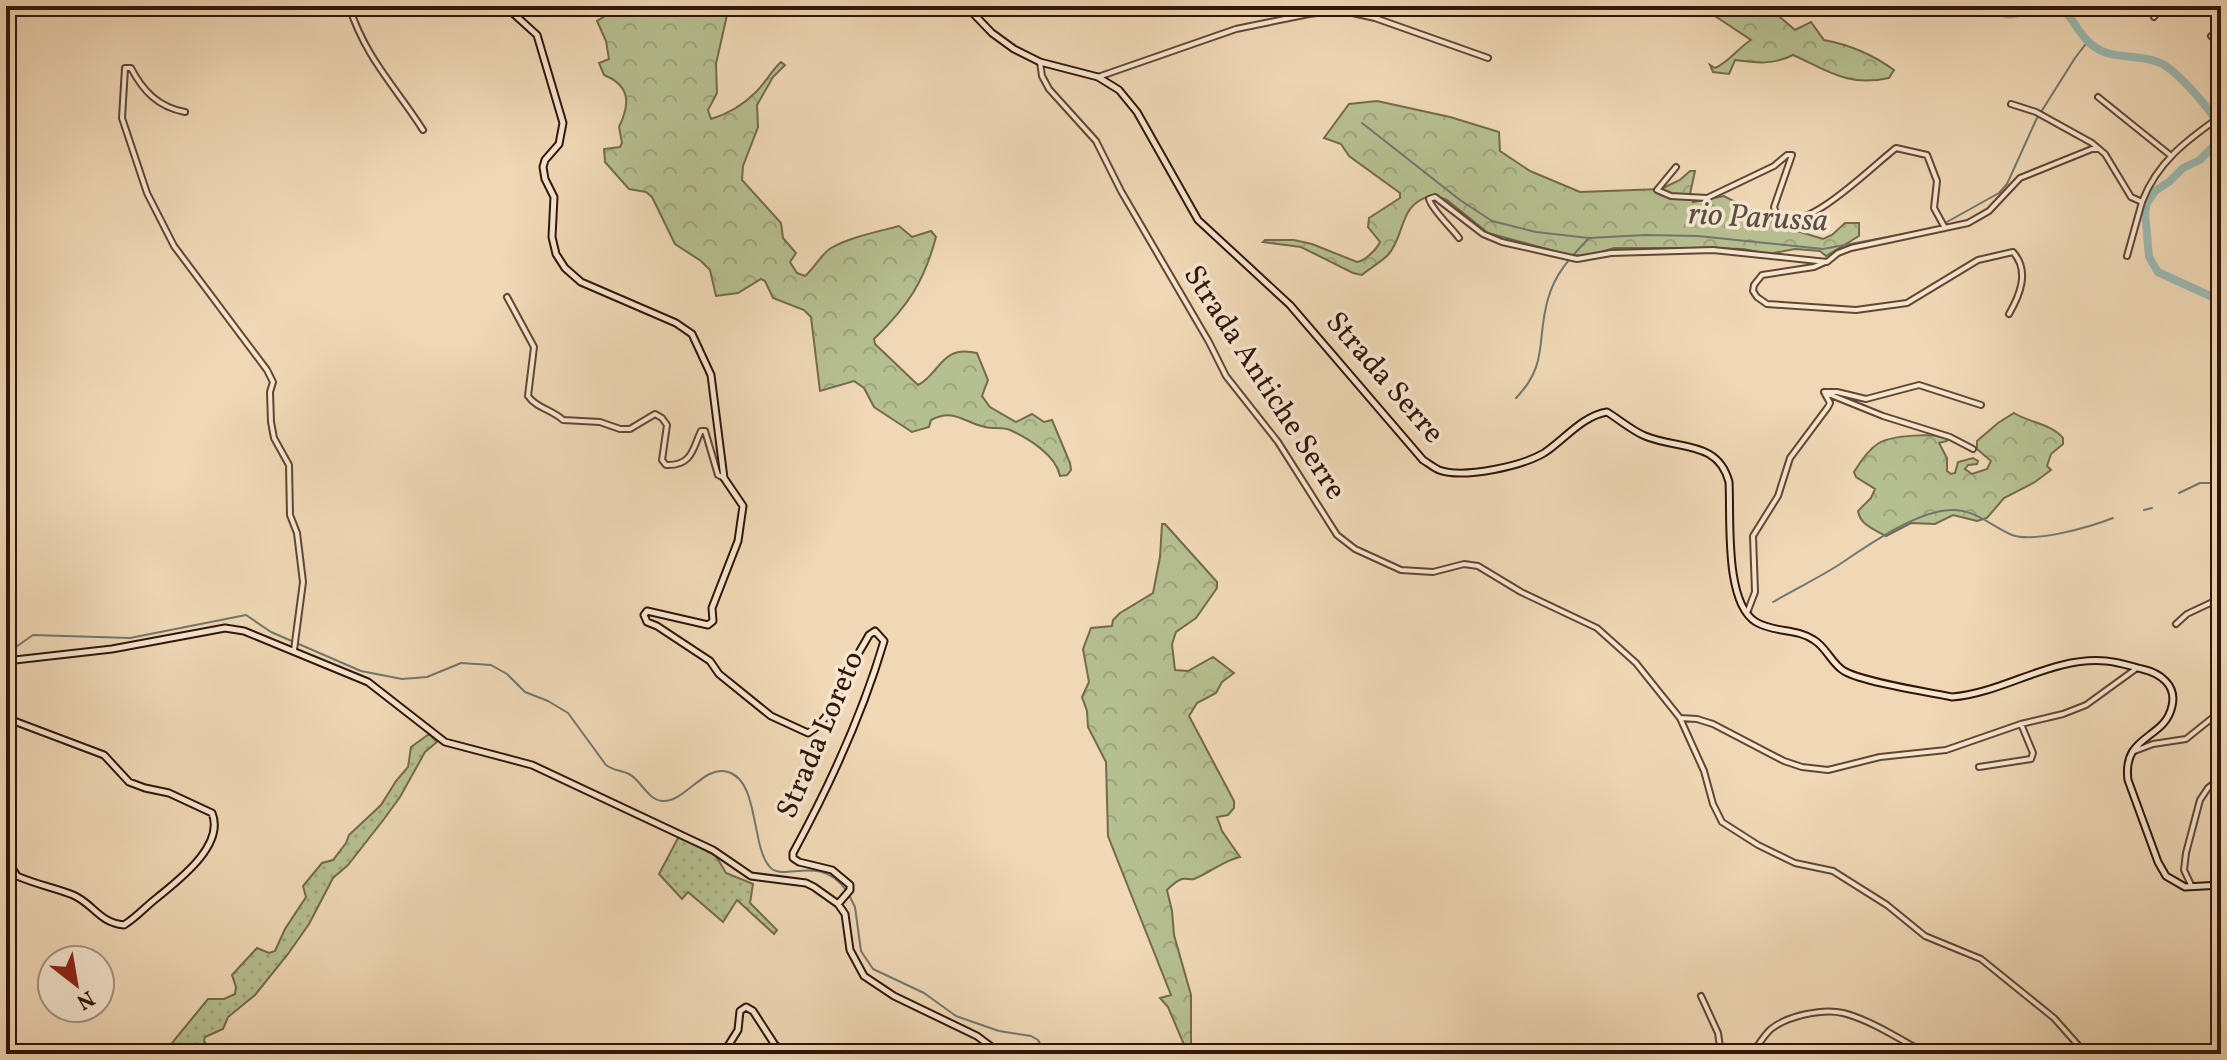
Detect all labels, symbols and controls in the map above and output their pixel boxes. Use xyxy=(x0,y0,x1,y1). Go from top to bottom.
water label: rio Parussa xyxy=(1687,193,1829,245)
street label: Strada Antiche Serre xyxy=(1172,258,1356,508)
street label: Strada Serre xyxy=(1315,303,1453,453)
street label: Strada Loreto xyxy=(767,645,875,825)
north arrow xyxy=(36,944,116,1024)
text: N xyxy=(70,982,100,1016)

